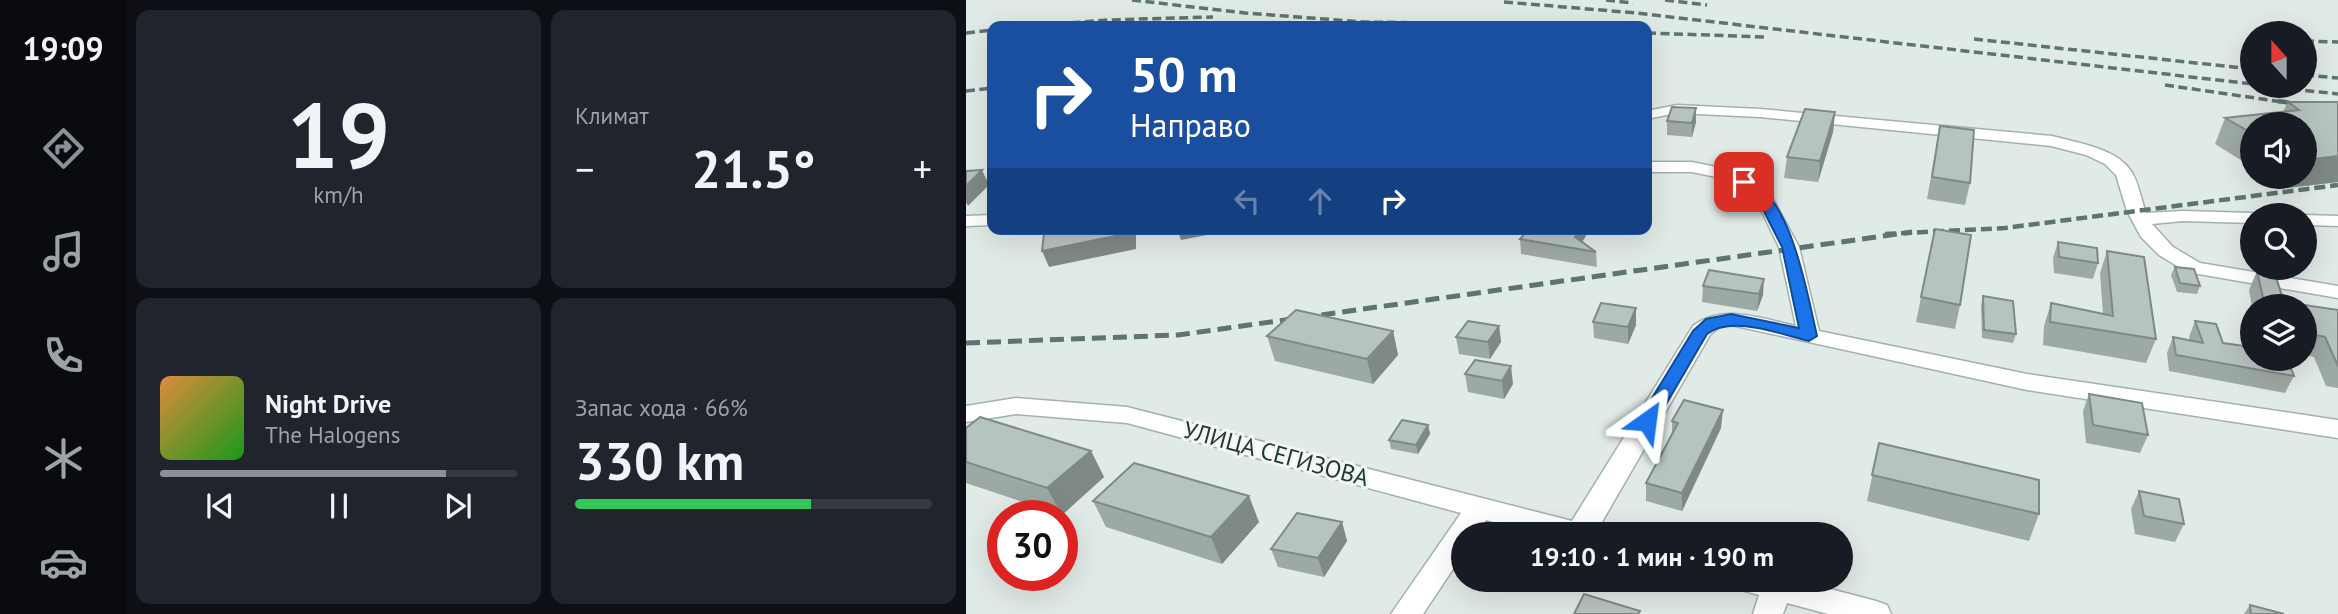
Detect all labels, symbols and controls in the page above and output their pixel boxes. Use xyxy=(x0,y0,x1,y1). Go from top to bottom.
north arrow xyxy=(2240,21,2317,98)
map controls xyxy=(2240,21,2317,371)
text: 19:09 xyxy=(22,27,104,69)
text: 50 m xyxy=(1130,42,1237,106)
icon: right xyxy=(1015,49,1106,140)
text: 19 xyxy=(287,75,390,193)
text: Климат xyxy=(575,101,649,130)
text: Направо xyxy=(1130,104,1251,146)
button: sound xyxy=(2240,112,2317,189)
icon: directions xyxy=(39,124,88,173)
text: 21.5° xyxy=(692,135,815,202)
text: − xyxy=(575,144,594,193)
text: + xyxy=(913,144,932,193)
pin xyxy=(1714,152,1774,212)
icon: arrive xyxy=(1725,163,1763,201)
text: km/h xyxy=(313,180,364,209)
icon: left xyxy=(1228,182,1266,220)
icon: ahead xyxy=(1301,182,1339,220)
icon: right xyxy=(1374,182,1412,220)
button: search xyxy=(2240,203,2317,280)
icon: music xyxy=(39,227,88,276)
button: layers xyxy=(2240,294,2317,371)
icon: phone xyxy=(39,331,88,380)
position arrow xyxy=(1610,384,1684,458)
text: Night Drive xyxy=(265,387,391,420)
text: Запас хода · 66% xyxy=(575,393,748,422)
street label: УЛИЦА СЕГИЗОВА xyxy=(1180,414,1372,493)
text: The Halogens xyxy=(265,420,400,449)
text: 330 km xyxy=(575,427,744,494)
icon: climate xyxy=(39,434,88,483)
icon: previous xyxy=(201,487,239,525)
icon: pause xyxy=(320,487,358,525)
icon: next xyxy=(439,487,477,525)
speed limit sign: 30 xyxy=(987,500,1078,591)
icon: car xyxy=(39,538,88,587)
text: 19:10 · 1 мин · 190 m xyxy=(1530,540,1774,573)

